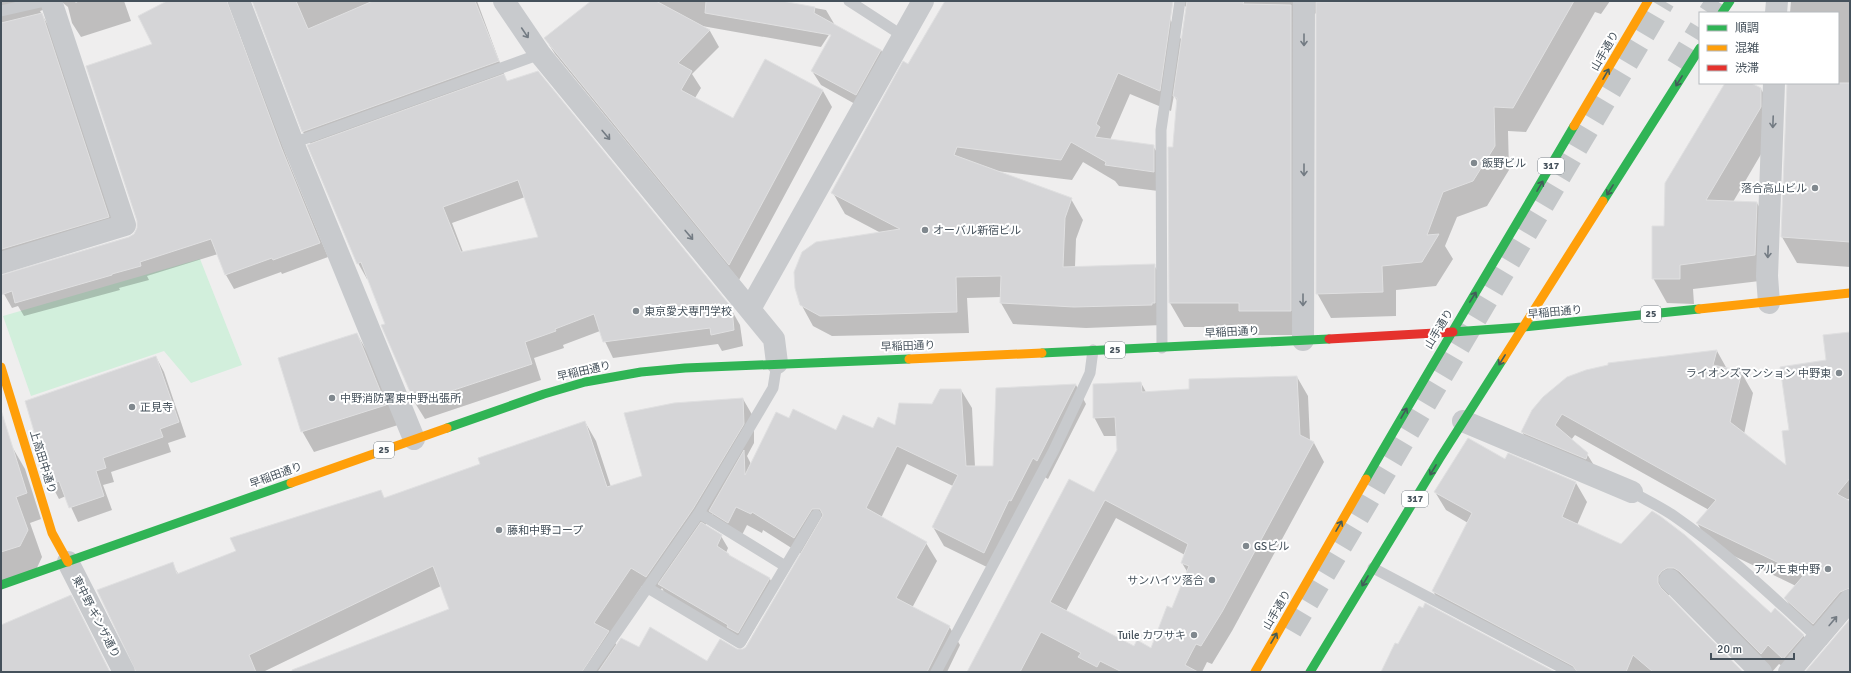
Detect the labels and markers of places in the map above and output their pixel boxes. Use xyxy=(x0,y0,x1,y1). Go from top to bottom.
place label: 飯野ビル xyxy=(1482,157,1526,170)
marker: 飯野ビル xyxy=(1469,158,1479,168)
place label: 落合高山ビル xyxy=(1741,182,1807,195)
marker: 落合高山ビル xyxy=(1810,183,1820,193)
place label: オーバル新宿ビル xyxy=(933,224,1021,237)
marker: オーバル新宿ビル xyxy=(920,225,930,235)
place label: 東京愛犬専門学校 xyxy=(644,305,732,318)
marker: 東京愛犬専門学校 xyxy=(631,306,641,316)
place label: ライオンズマンション 中野東 xyxy=(1686,367,1831,380)
marker: ライオンズマンション 中野東 xyxy=(1834,368,1844,378)
place label: 中野消防署東中野出張所 xyxy=(340,392,462,405)
marker: 中野消防署東中野出張所 xyxy=(327,393,337,403)
place label: 正見寺 xyxy=(140,401,173,414)
marker: 正見寺 xyxy=(127,402,137,412)
place label: 藤和中野コープ xyxy=(507,524,583,537)
marker: 藤和中野コープ xyxy=(494,525,504,535)
place label: GSビル xyxy=(1254,540,1289,553)
marker: GSビル xyxy=(1241,541,1251,551)
place label: アルモ東中野 xyxy=(1754,563,1820,576)
marker: アルモ東中野 xyxy=(1823,564,1833,574)
place label: サンハイツ落合 xyxy=(1127,574,1204,587)
marker: サンハイツ落合 xyxy=(1207,575,1217,585)
place label: Tuile カワサキ xyxy=(1117,629,1186,642)
marker: Tuile カワサキ xyxy=(1189,630,1199,640)

